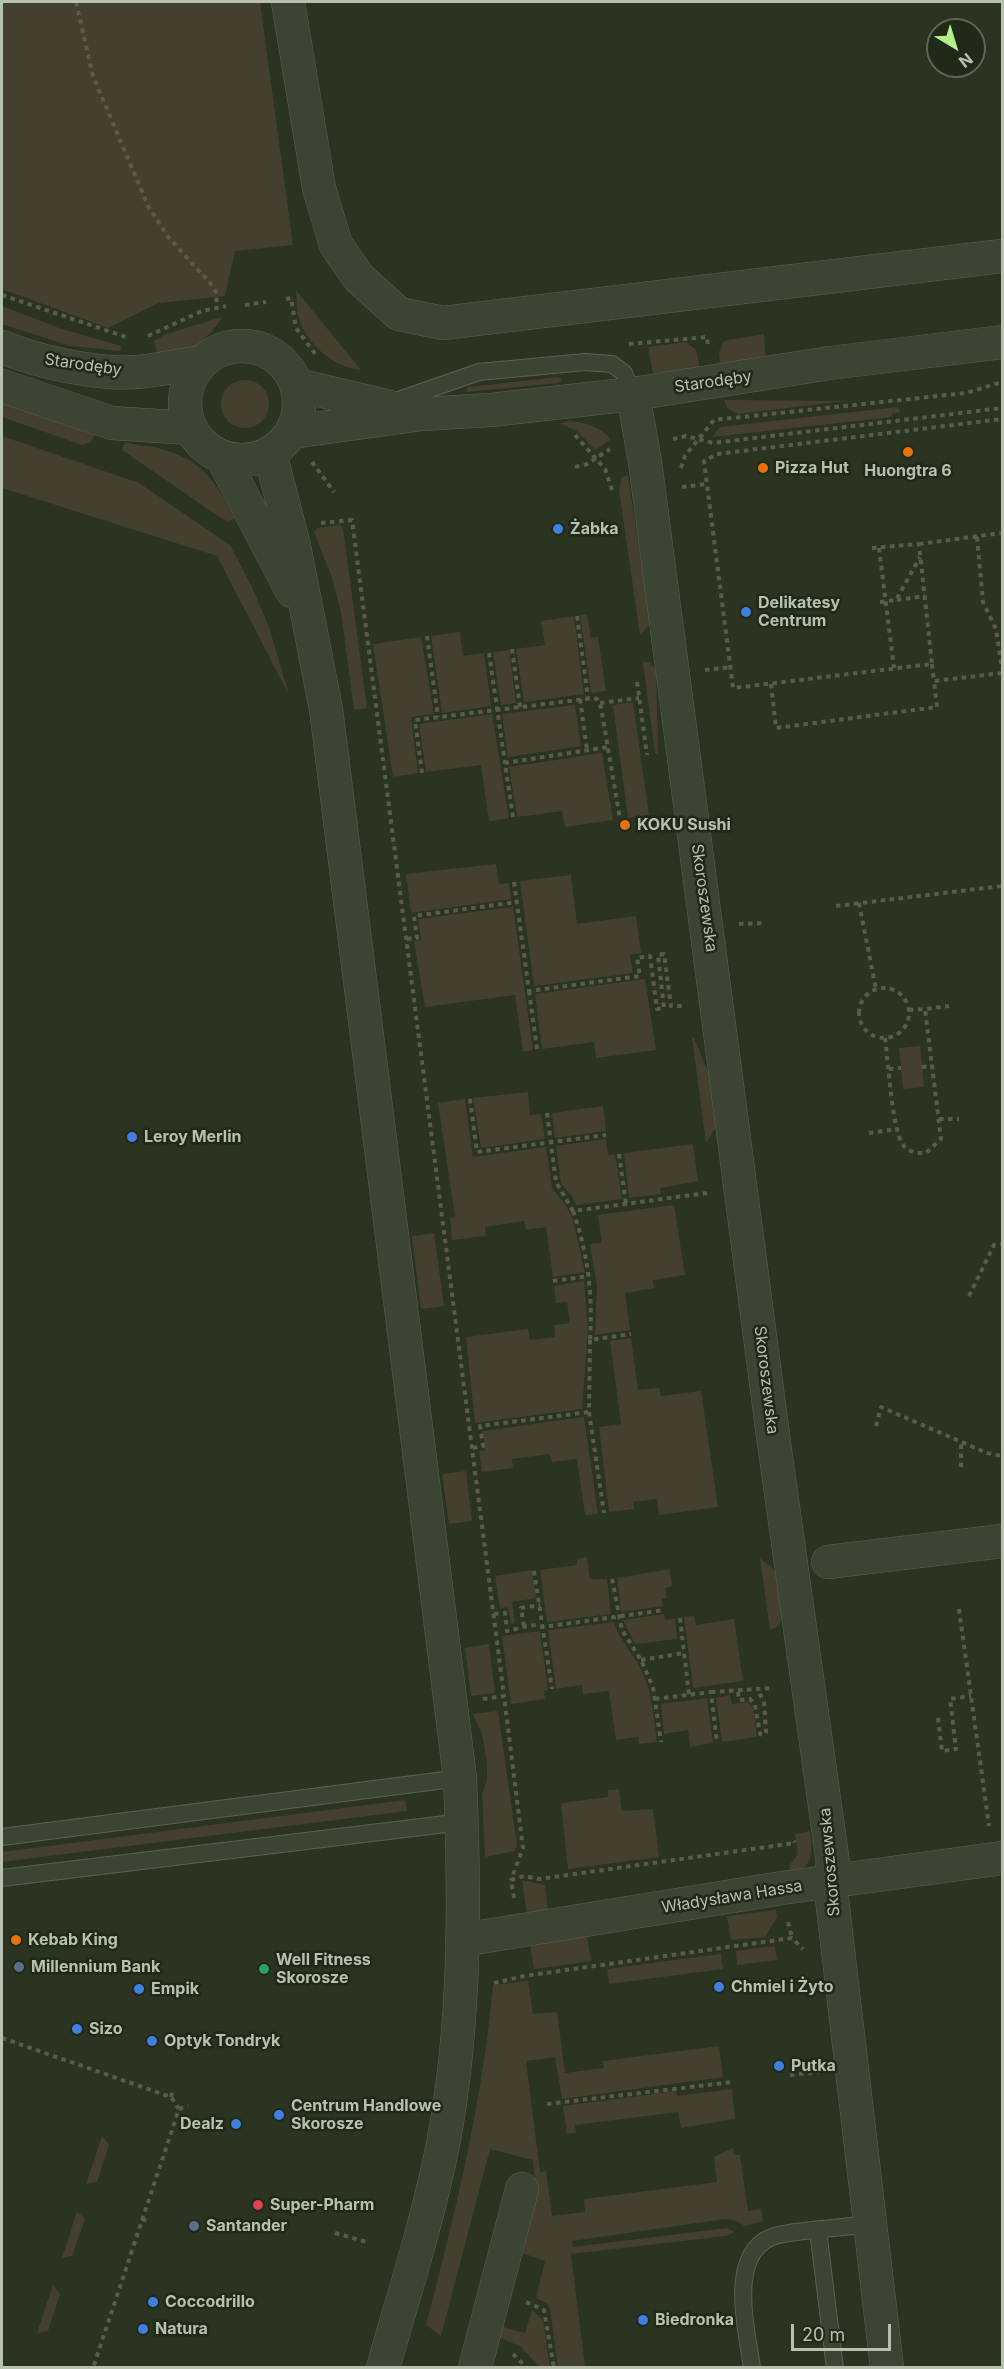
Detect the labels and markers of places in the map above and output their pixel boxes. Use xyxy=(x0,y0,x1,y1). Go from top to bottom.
marker: Huongtra 6 xyxy=(901,445,915,459)
place label: Pizza Hut xyxy=(775,458,849,478)
marker: Pizza Hut xyxy=(756,461,770,475)
place label: Huongtra 6 xyxy=(864,461,952,481)
place label: Żabka xyxy=(570,519,619,539)
marker: Żabka xyxy=(551,522,565,536)
place label: Delikatesy Centrum xyxy=(758,593,840,631)
marker: Delikatesy Centrum xyxy=(739,605,753,619)
place label: KOKU Sushi xyxy=(637,815,731,835)
marker: KOKU Sushi xyxy=(618,818,632,832)
place label: Leroy Merlin xyxy=(144,1127,241,1147)
marker: Leroy Merlin xyxy=(125,1130,139,1144)
place label: Kebab King xyxy=(28,1930,118,1950)
marker: Kebab King xyxy=(9,1933,23,1947)
place label: Well Fitness Skorosze xyxy=(276,1950,371,1988)
place label: Millennium Bank xyxy=(31,1957,160,1977)
marker: Millennium Bank xyxy=(12,1960,26,1974)
marker: Well Fitness Skorosze xyxy=(257,1962,271,1976)
place label: Chmiel i Żyto xyxy=(731,1977,834,1997)
place label: Empik xyxy=(151,1979,199,1999)
marker: Chmiel i Żyto xyxy=(712,1980,726,1994)
marker: Empik xyxy=(132,1982,146,1996)
place label: Sizo xyxy=(89,2019,122,2039)
marker: Sizo xyxy=(70,2022,84,2036)
place label: Optyk Tondryk xyxy=(164,2031,280,2051)
marker: Optyk Tondryk xyxy=(145,2034,159,2048)
place label: Putka xyxy=(791,2056,836,2076)
marker: Putka xyxy=(772,2059,786,2073)
place label: Centrum Handlowe Skorosze xyxy=(291,2096,441,2134)
marker: Centrum Handlowe Skorosze xyxy=(272,2108,286,2122)
place label: Dealz xyxy=(180,2114,224,2134)
marker: Dealz xyxy=(229,2117,243,2131)
place label: Super-Pharm xyxy=(270,2195,374,2215)
marker: Super-Pharm xyxy=(251,2198,265,2212)
place label: Santander xyxy=(206,2216,287,2236)
marker: Santander xyxy=(187,2219,201,2233)
place label: Coccodrillo xyxy=(165,2292,255,2312)
marker: Coccodrillo xyxy=(146,2295,160,2309)
place label: Biedronka xyxy=(655,2310,734,2330)
marker: Biedronka xyxy=(636,2313,650,2327)
place label: Natura xyxy=(155,2319,208,2339)
marker: Natura xyxy=(136,2322,150,2336)

